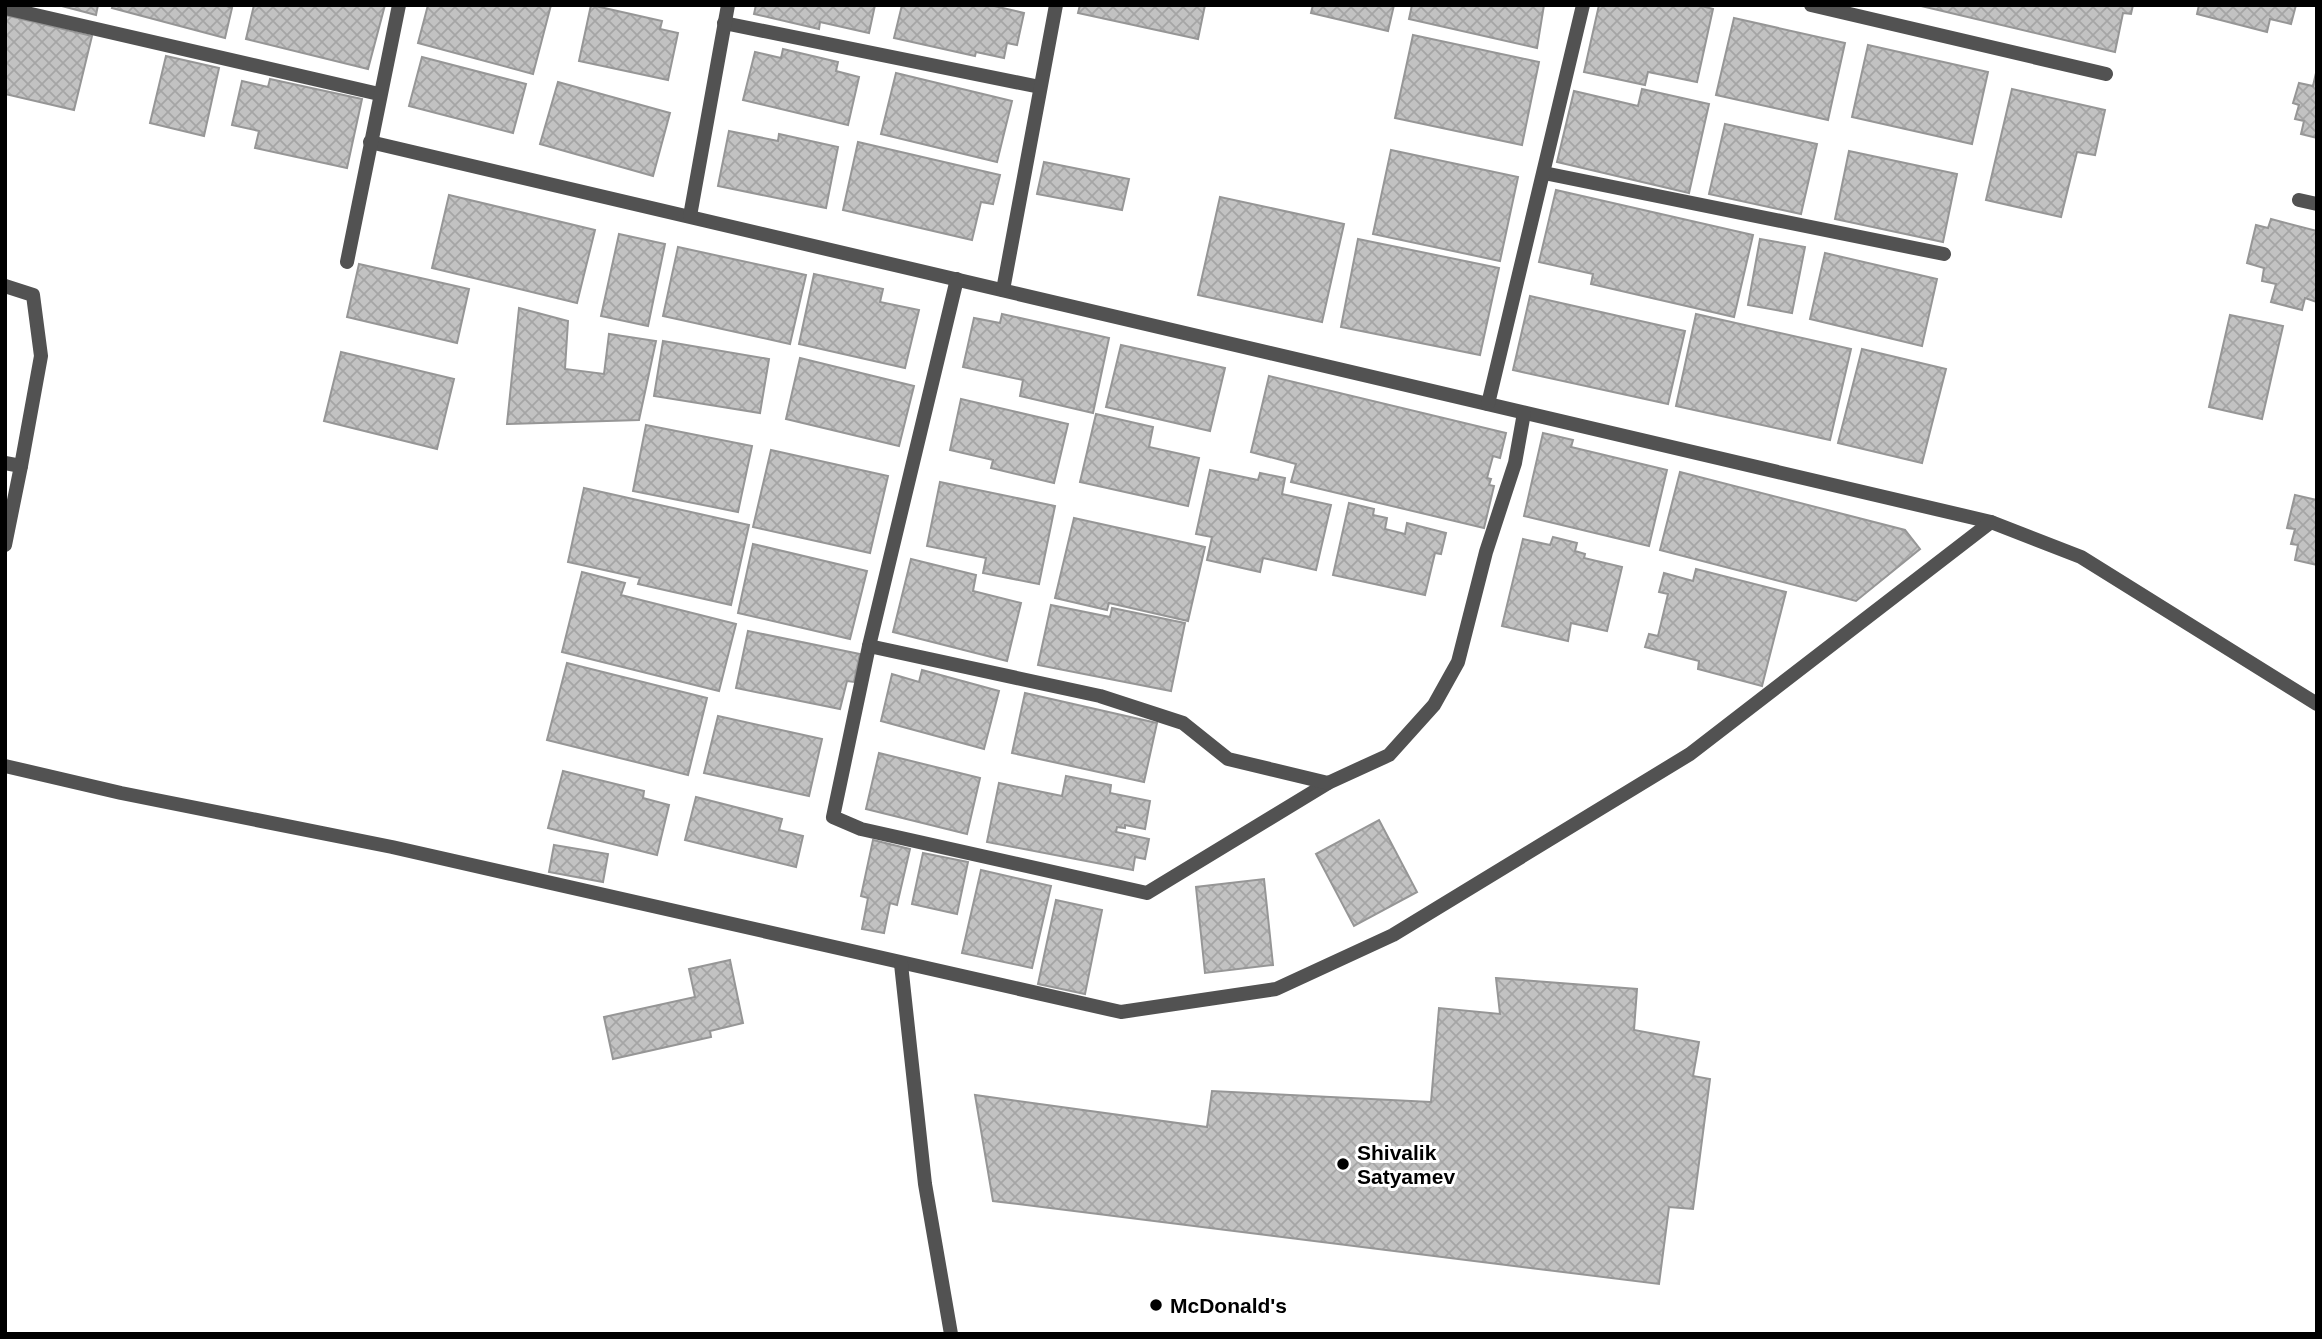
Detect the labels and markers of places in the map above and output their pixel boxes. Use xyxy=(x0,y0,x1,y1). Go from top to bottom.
place label: Shivalik Satyamev xyxy=(1357,1141,1455,1188)
marker: Shivalik Satyamev xyxy=(1335,1156,1351,1172)
place label: McDonald's xyxy=(1170,1294,1287,1317)
marker: McDonald's xyxy=(1148,1297,1164,1313)

